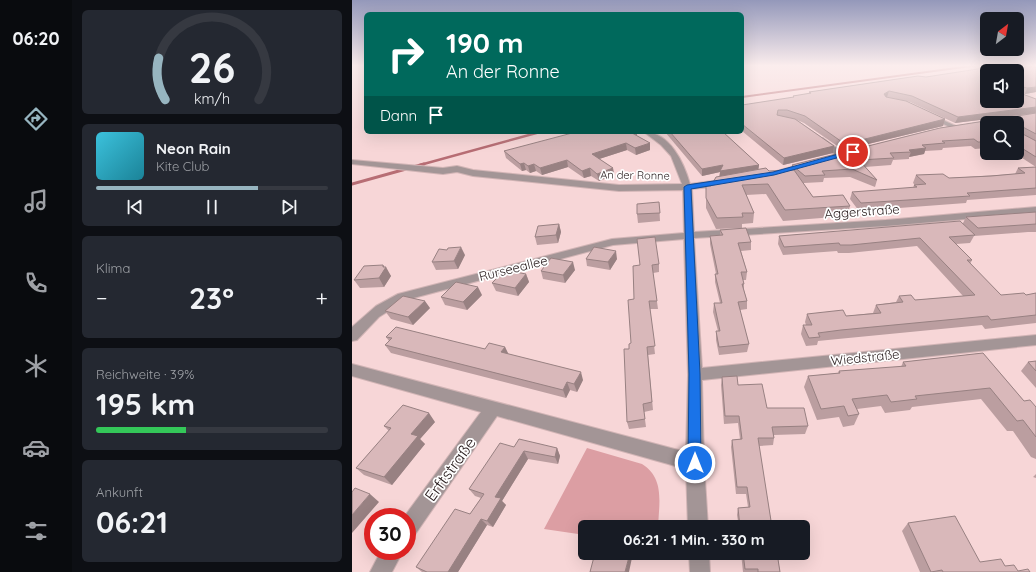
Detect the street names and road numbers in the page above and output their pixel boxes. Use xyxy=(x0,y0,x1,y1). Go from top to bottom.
street label: An der Ronne xyxy=(600,167,670,183)
street label: Aggerstraße xyxy=(824,200,900,222)
street label: Rurseeallee xyxy=(477,252,549,284)
street label: Wiedstraße xyxy=(830,345,900,369)
street label: Erftstraße xyxy=(420,433,480,505)

